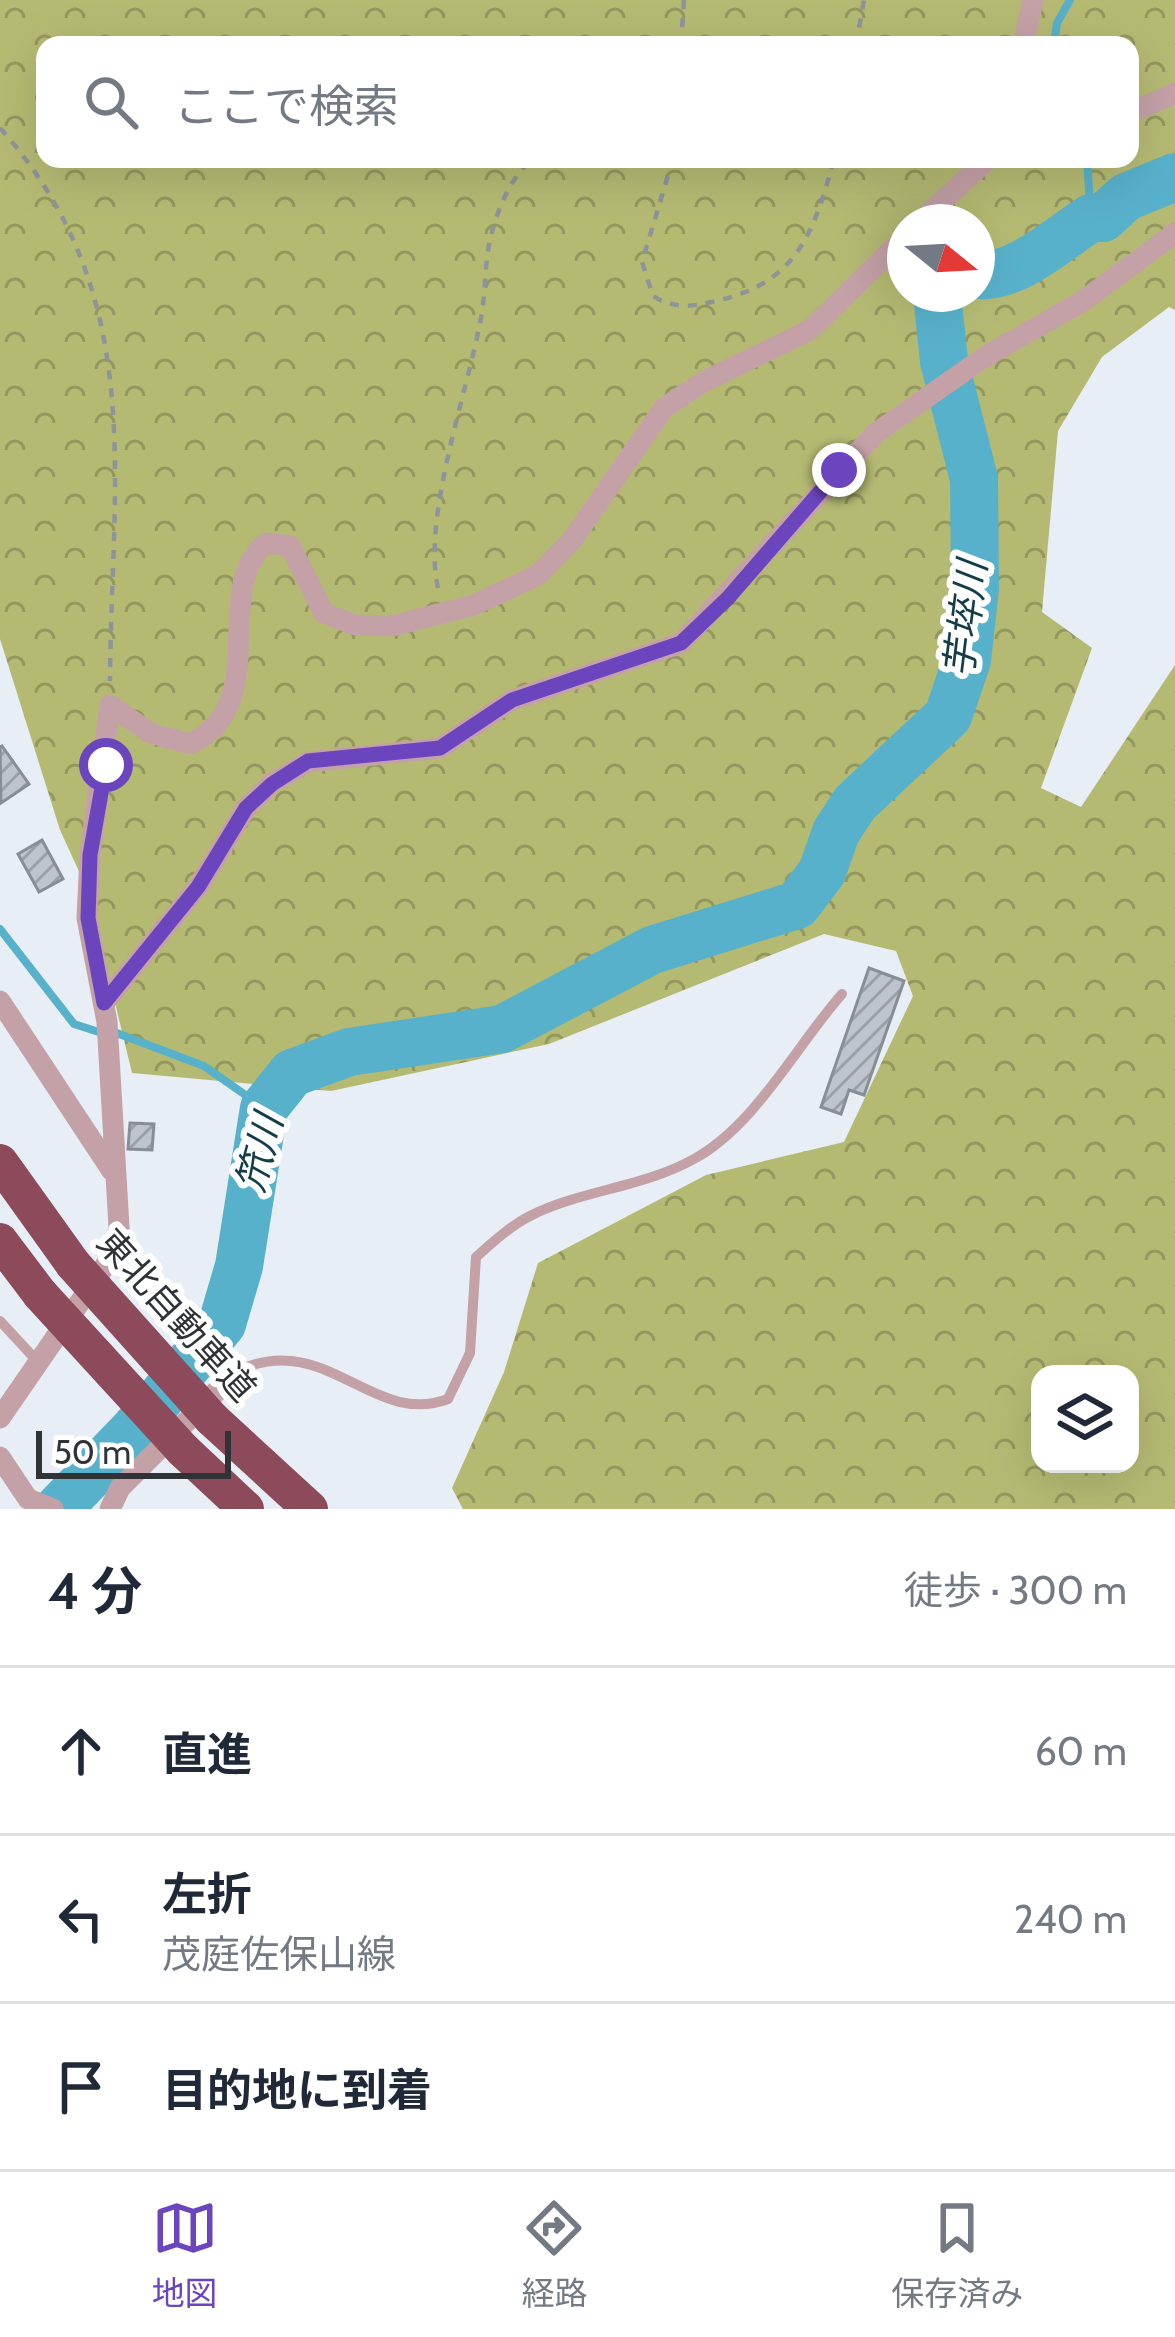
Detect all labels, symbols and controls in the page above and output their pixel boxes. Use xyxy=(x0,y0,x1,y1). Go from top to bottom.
search box xyxy=(36,36,1139,168)
icon: search xyxy=(78,69,144,135)
text: ここで検索 xyxy=(174,79,399,133)
north arrow xyxy=(887,204,995,312)
route end xyxy=(812,443,866,497)
water label: 芋埣川 xyxy=(934,554,996,680)
route start xyxy=(79,738,133,792)
water label: 笊川 xyxy=(226,1105,293,1197)
street label: 東北自動車道 xyxy=(88,1220,266,1410)
map controls xyxy=(1031,1365,1139,1473)
button: layers xyxy=(1031,1365,1139,1473)
scale bar xyxy=(36,1425,231,1478)
text: 50 m xyxy=(54,1432,131,1472)
text: 4 分 xyxy=(48,1560,142,1622)
text: 徒歩 · 300 m xyxy=(904,1566,1127,1614)
icon: ahead xyxy=(48,1718,114,1784)
text: 直進 xyxy=(162,1727,252,1781)
text: 60 m xyxy=(1035,1727,1127,1775)
text: 左折 xyxy=(162,1867,252,1921)
icon: left xyxy=(48,1886,114,1952)
text: 240 m xyxy=(1014,1895,1127,1943)
text: 茂庭佐保山線 xyxy=(162,1930,396,1978)
icon: arrive xyxy=(48,2054,114,2120)
text: 目的地に到着 xyxy=(162,2063,432,2117)
tab: 地図 xyxy=(152,2195,218,2315)
tab: 経路 xyxy=(521,2195,587,2315)
tab: 保存済み xyxy=(891,2195,1023,2315)

